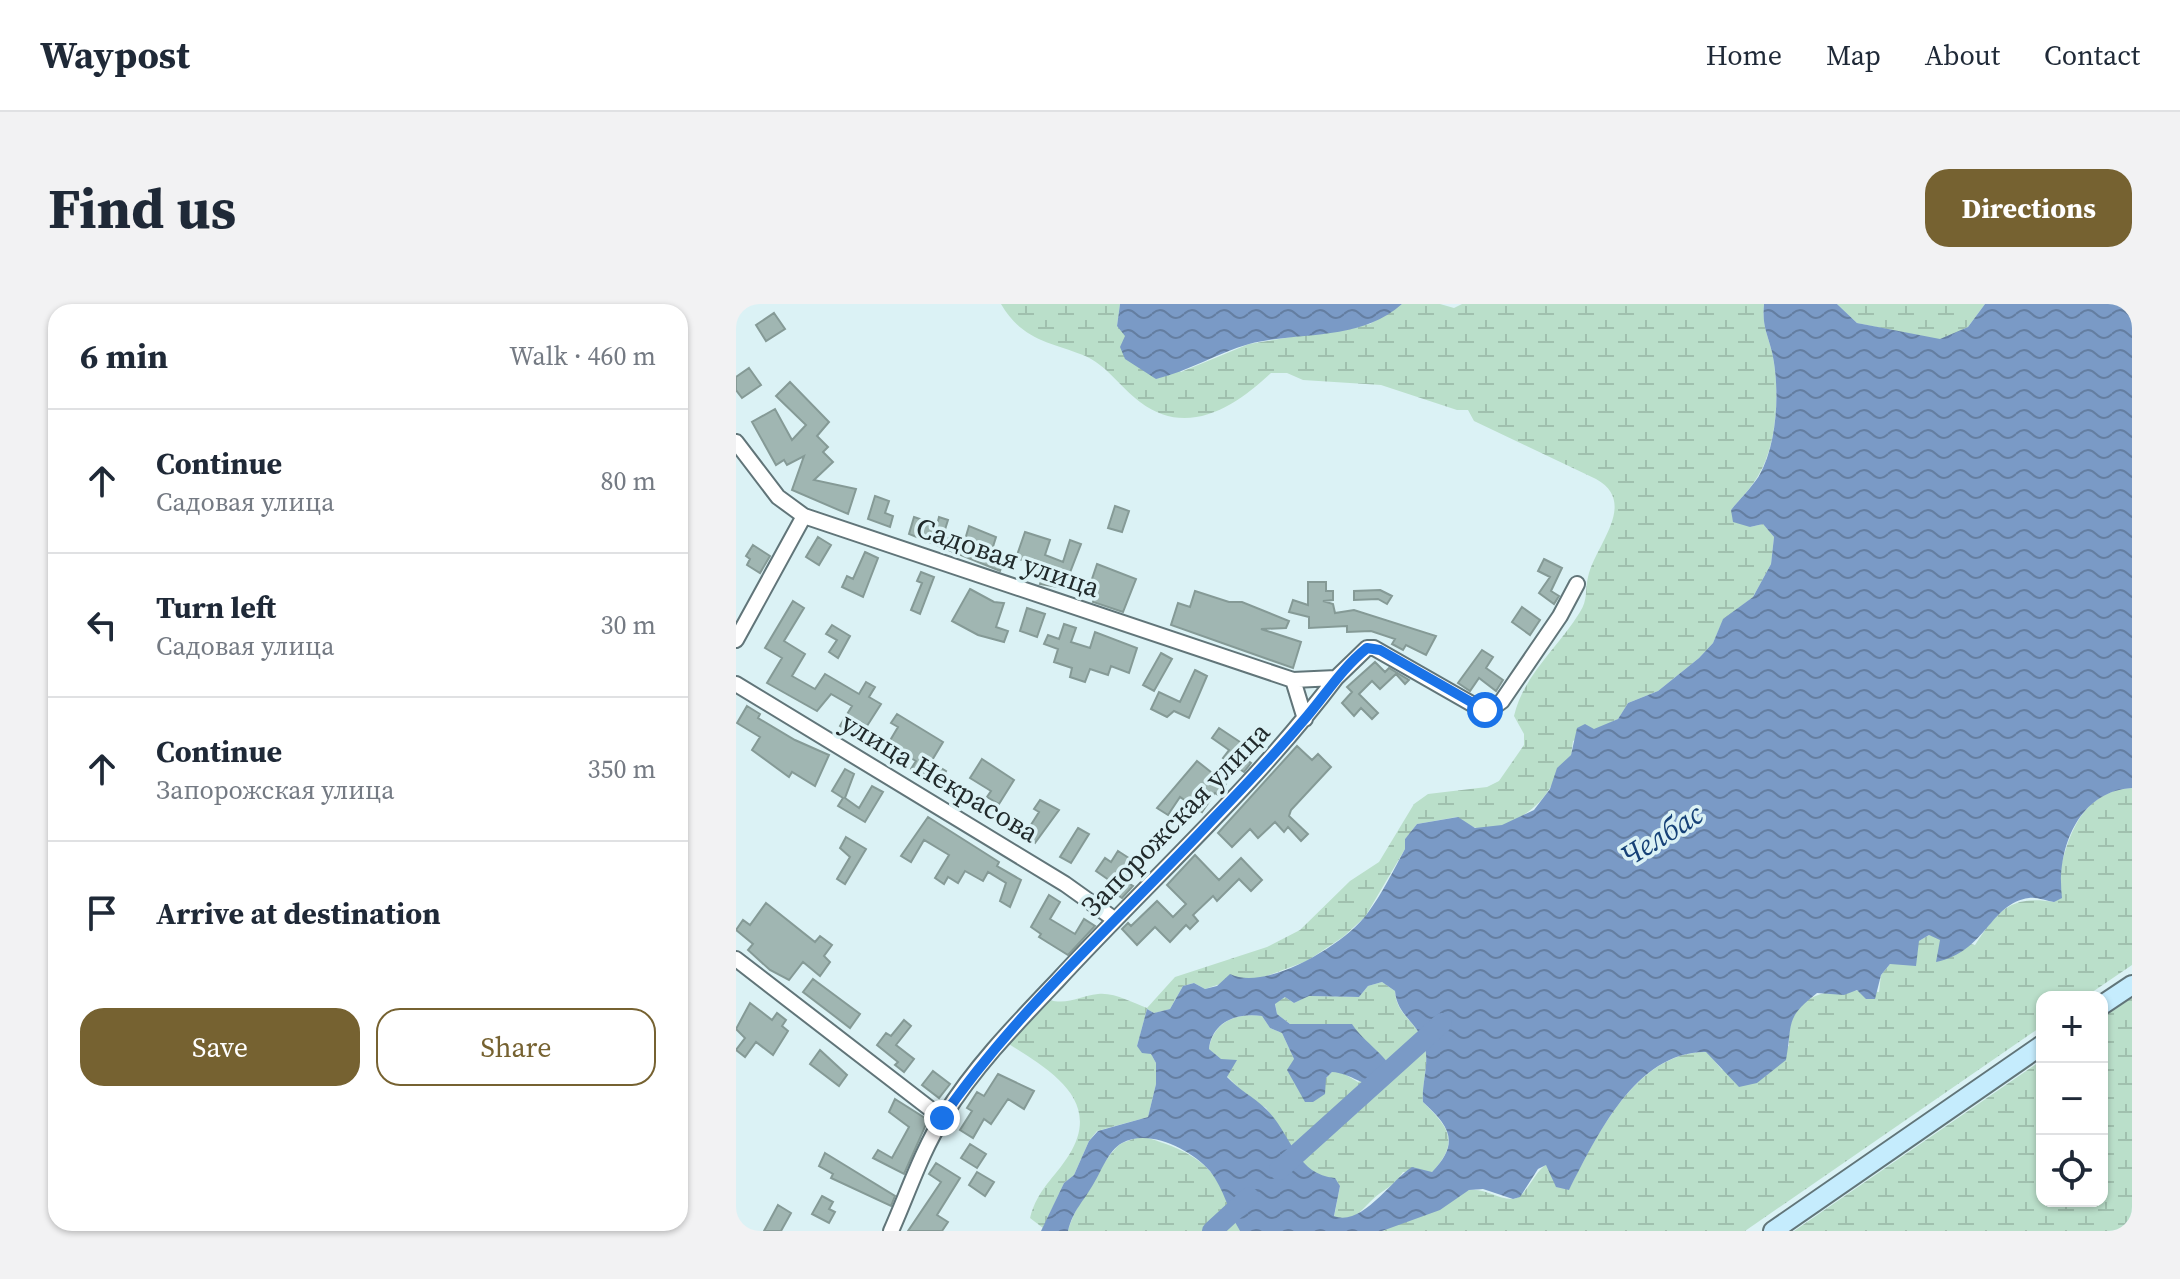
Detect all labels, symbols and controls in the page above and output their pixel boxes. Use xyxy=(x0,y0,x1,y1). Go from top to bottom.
text: Waypost xyxy=(40,29,190,81)
text: Home xyxy=(1706,36,1782,74)
text: Map xyxy=(1826,36,1881,74)
text: About xyxy=(1925,36,2000,74)
text: Contact xyxy=(2044,36,2140,74)
button: Directions xyxy=(1925,169,2132,247)
text: Find us xyxy=(48,170,236,247)
text: 6 min xyxy=(80,333,168,379)
text: Walk · 460 m xyxy=(509,338,656,374)
text: Continue xyxy=(156,443,282,484)
icon: ahead xyxy=(80,459,124,503)
text: 80 m xyxy=(601,463,656,499)
text: Садовая улица xyxy=(156,484,334,520)
street label: Садовая улица xyxy=(911,508,1106,606)
text: Turn left xyxy=(156,587,276,628)
icon: left xyxy=(80,603,124,647)
text: 30 m xyxy=(601,607,656,643)
text: Садовая улица xyxy=(156,628,334,664)
route start xyxy=(1467,692,1503,728)
street label: улица Некрасова xyxy=(834,703,1047,851)
street label: Запорожская улица xyxy=(1072,713,1278,925)
text: Continue xyxy=(156,731,282,772)
icon: ahead xyxy=(80,747,124,791)
text: 350 m xyxy=(588,751,656,787)
text: Запорожская улица xyxy=(156,772,395,808)
water label: Челбас xyxy=(1613,793,1711,876)
icon: arrive xyxy=(80,891,124,935)
text: Arrive at destination xyxy=(156,893,441,934)
map controls xyxy=(2036,991,2108,1207)
button: + xyxy=(2036,991,2108,1063)
button: Save xyxy=(80,1008,360,1086)
button: Share xyxy=(376,1008,656,1086)
button: − xyxy=(2036,1063,2108,1135)
route end xyxy=(924,1100,960,1136)
button: locate xyxy=(2036,1135,2108,1207)

